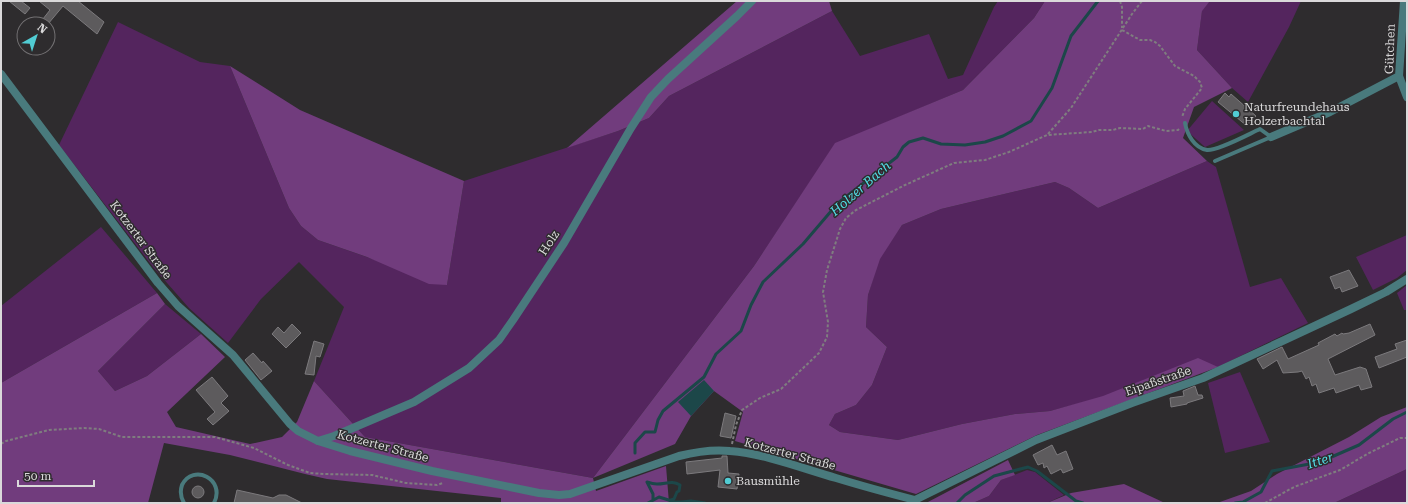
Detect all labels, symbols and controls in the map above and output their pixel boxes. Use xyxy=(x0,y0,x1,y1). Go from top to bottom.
north arrow xyxy=(16,16,56,56)
text: N xyxy=(35,21,50,37)
street label: Gütchen xyxy=(1382,23,1398,74)
place label: Naturfreundehaus Holzerbachtal xyxy=(1244,100,1350,128)
marker: Naturfreundehaus Holzerbachtal xyxy=(1231,109,1241,119)
water label: Holzer Bach xyxy=(826,158,894,219)
street label: Kotzerter Straße xyxy=(107,198,175,282)
street label: Holz xyxy=(536,228,562,258)
street label: Eipaßstraße xyxy=(1123,363,1193,399)
street label: Kotzerter Straße xyxy=(336,427,431,465)
street label: Kotzerter Straße xyxy=(743,435,838,473)
water label: Itter xyxy=(1304,449,1336,472)
scale bar xyxy=(18,462,94,488)
text: 50 m xyxy=(24,469,51,483)
place label: Bausmühle xyxy=(736,474,800,488)
marker: Bausmühle xyxy=(723,476,733,486)

